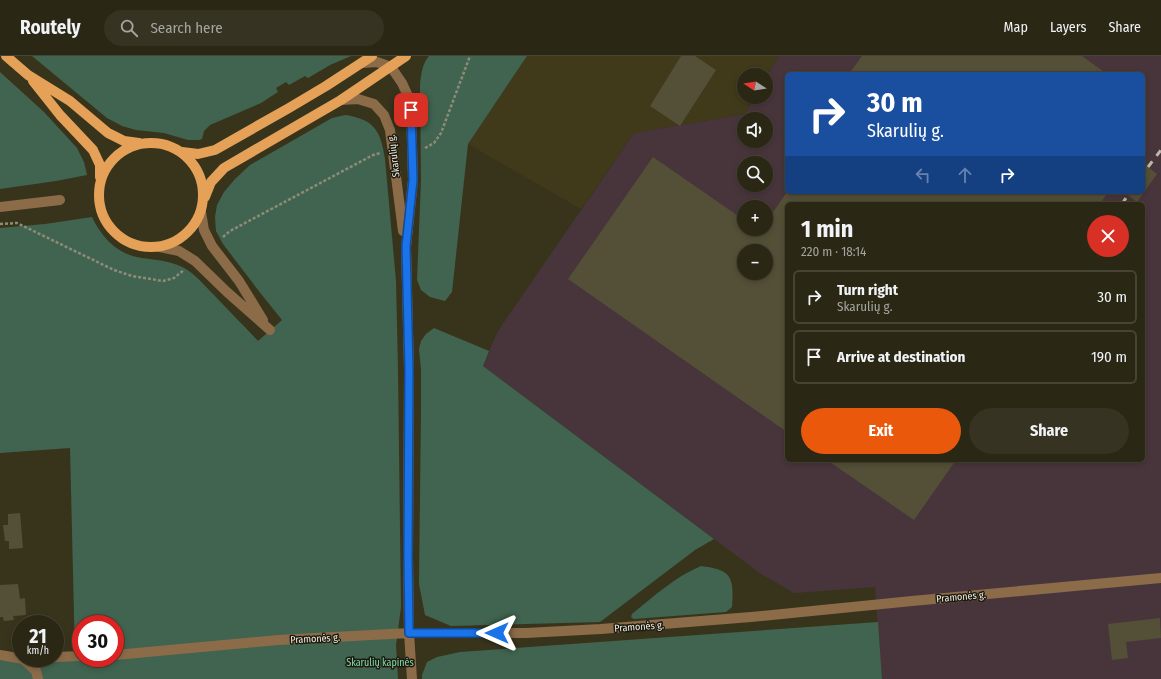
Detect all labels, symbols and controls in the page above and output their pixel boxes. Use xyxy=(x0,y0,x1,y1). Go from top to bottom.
search box xyxy=(104,10,384,46)
text: Routely xyxy=(20,16,80,39)
icon: search xyxy=(118,17,140,39)
text: Search here xyxy=(150,19,223,37)
text: Map xyxy=(1004,19,1028,36)
text: Layers xyxy=(1050,19,1086,36)
text: Share xyxy=(1108,19,1141,36)
north arrow xyxy=(737,68,773,104)
map controls xyxy=(737,68,773,280)
text: 30 m xyxy=(867,86,923,119)
icon: right xyxy=(801,88,853,140)
pin xyxy=(394,93,428,127)
icon: arrive xyxy=(400,99,422,121)
button: sound xyxy=(737,112,773,148)
text: Skarulių g. xyxy=(867,120,944,142)
street label: Skarulių g. xyxy=(385,134,403,178)
button: search xyxy=(737,156,773,192)
icon: left xyxy=(912,164,934,186)
icon: ahead xyxy=(954,164,976,186)
icon: right xyxy=(996,164,1018,186)
button: + xyxy=(737,200,773,236)
text: 1 min xyxy=(801,215,853,243)
button: close xyxy=(1087,215,1129,257)
button: − xyxy=(737,244,773,280)
text: 220 m · 18:14 xyxy=(801,244,866,259)
text: Turn right xyxy=(837,281,898,299)
icon: right xyxy=(803,286,825,308)
text: 30 m xyxy=(1097,288,1127,306)
text: Skarulių g. xyxy=(837,299,892,314)
icon: arrive xyxy=(803,346,825,368)
text: Arrive at destination xyxy=(837,348,965,366)
text: 190 m xyxy=(1091,348,1127,366)
button: Exit xyxy=(801,408,961,454)
button: Share xyxy=(969,408,1129,454)
street label: Pramonės g. xyxy=(936,589,986,605)
position arrow xyxy=(476,612,518,654)
speed limit sign: 30 xyxy=(72,615,124,667)
street label: Pramonės g. xyxy=(614,619,664,635)
text: 21 xyxy=(29,624,47,648)
street label: Pramonės g. xyxy=(290,632,340,646)
text: km/h xyxy=(27,645,49,657)
park label: Skarulių kapinės xyxy=(346,657,414,669)

